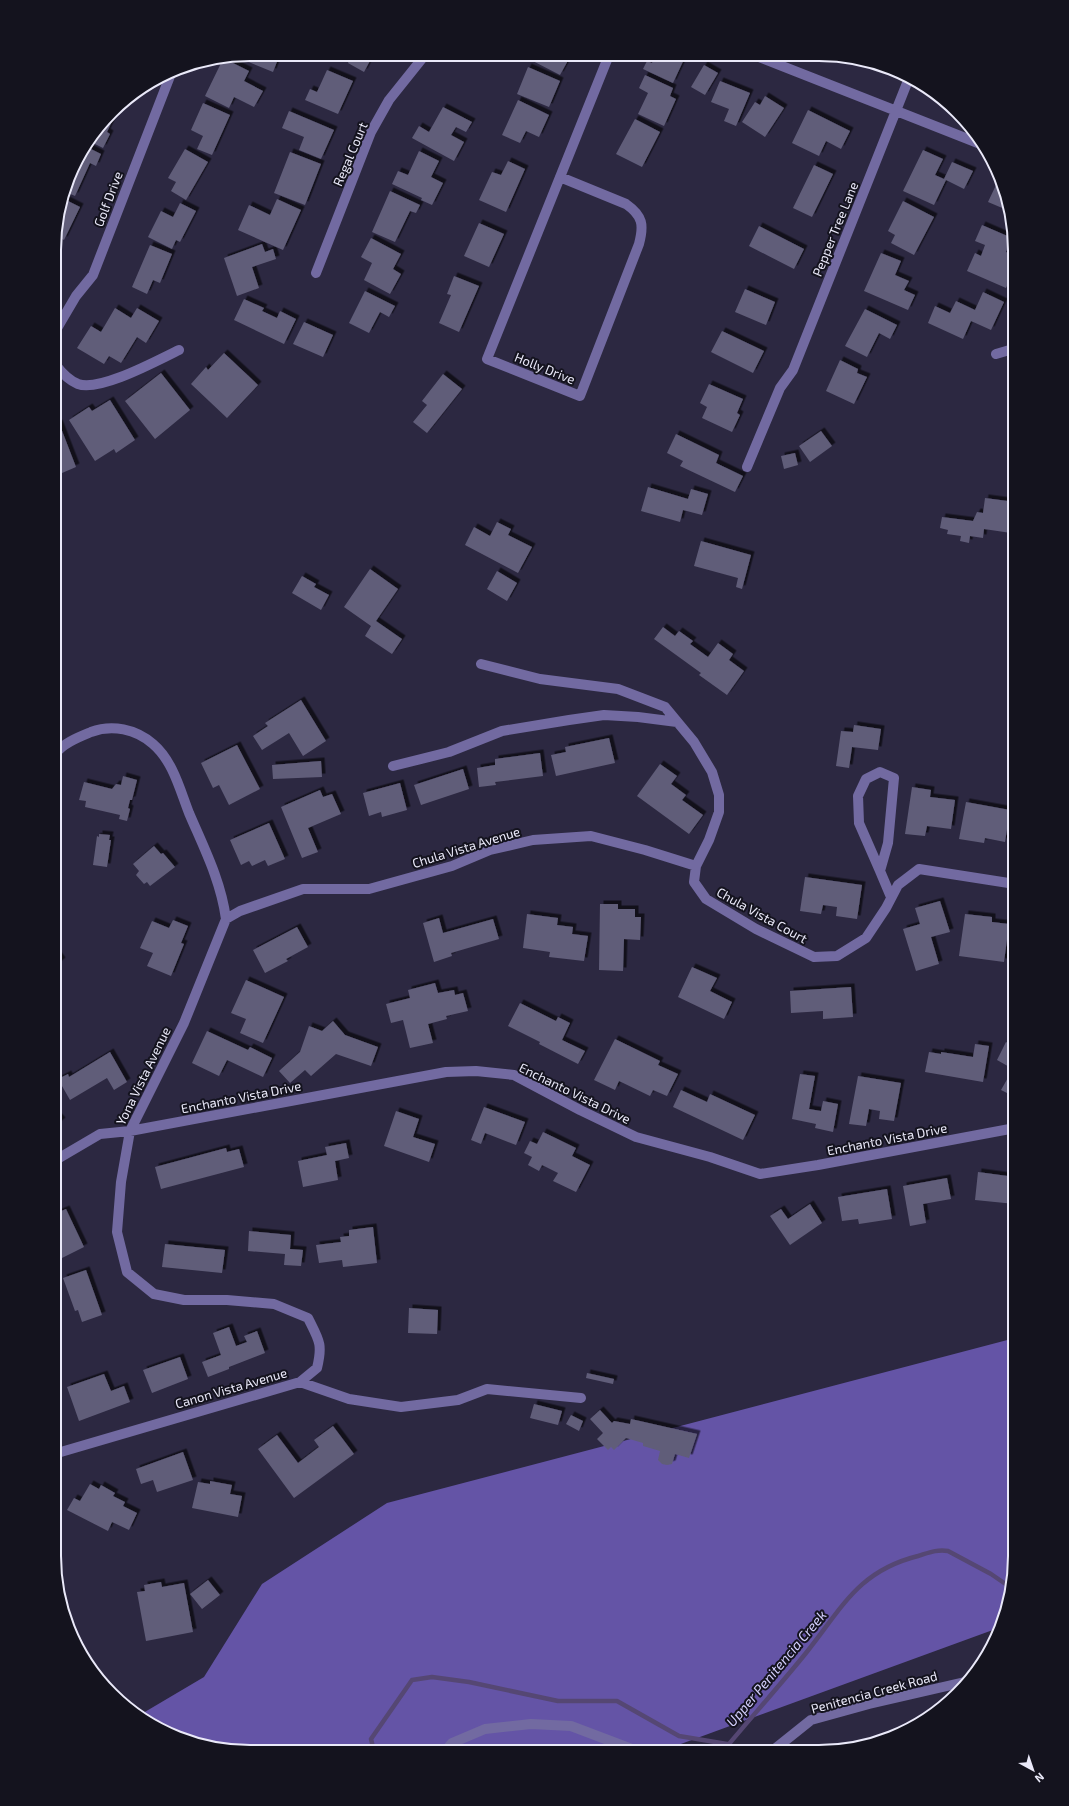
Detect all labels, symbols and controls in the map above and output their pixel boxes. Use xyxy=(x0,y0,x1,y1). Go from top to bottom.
street label: Regal Court xyxy=(329,120,371,188)
street label: Golf Drive xyxy=(90,169,126,229)
street label: Pepper Tree Lane xyxy=(809,179,861,279)
street label: Holly Drive xyxy=(512,349,578,387)
street label: Chula Vista Avenue xyxy=(410,823,522,871)
street label: Chula Vista Court xyxy=(714,884,810,947)
street label: Yona Vista Avenue xyxy=(112,1024,174,1128)
street label: Enchanto Vista Drive xyxy=(517,1059,633,1127)
street label: Enchanto Vista Drive xyxy=(180,1078,302,1116)
street label: Enchanto Vista Drive xyxy=(826,1120,948,1158)
street label: Canon Vista Avenue xyxy=(173,1364,289,1412)
water label: Upper Penitencia Creek xyxy=(722,1606,830,1730)
street label: Penitencia Creek Road xyxy=(809,1667,939,1717)
north arrow xyxy=(1013,1750,1053,1790)
text: N xyxy=(1032,1771,1047,1786)

